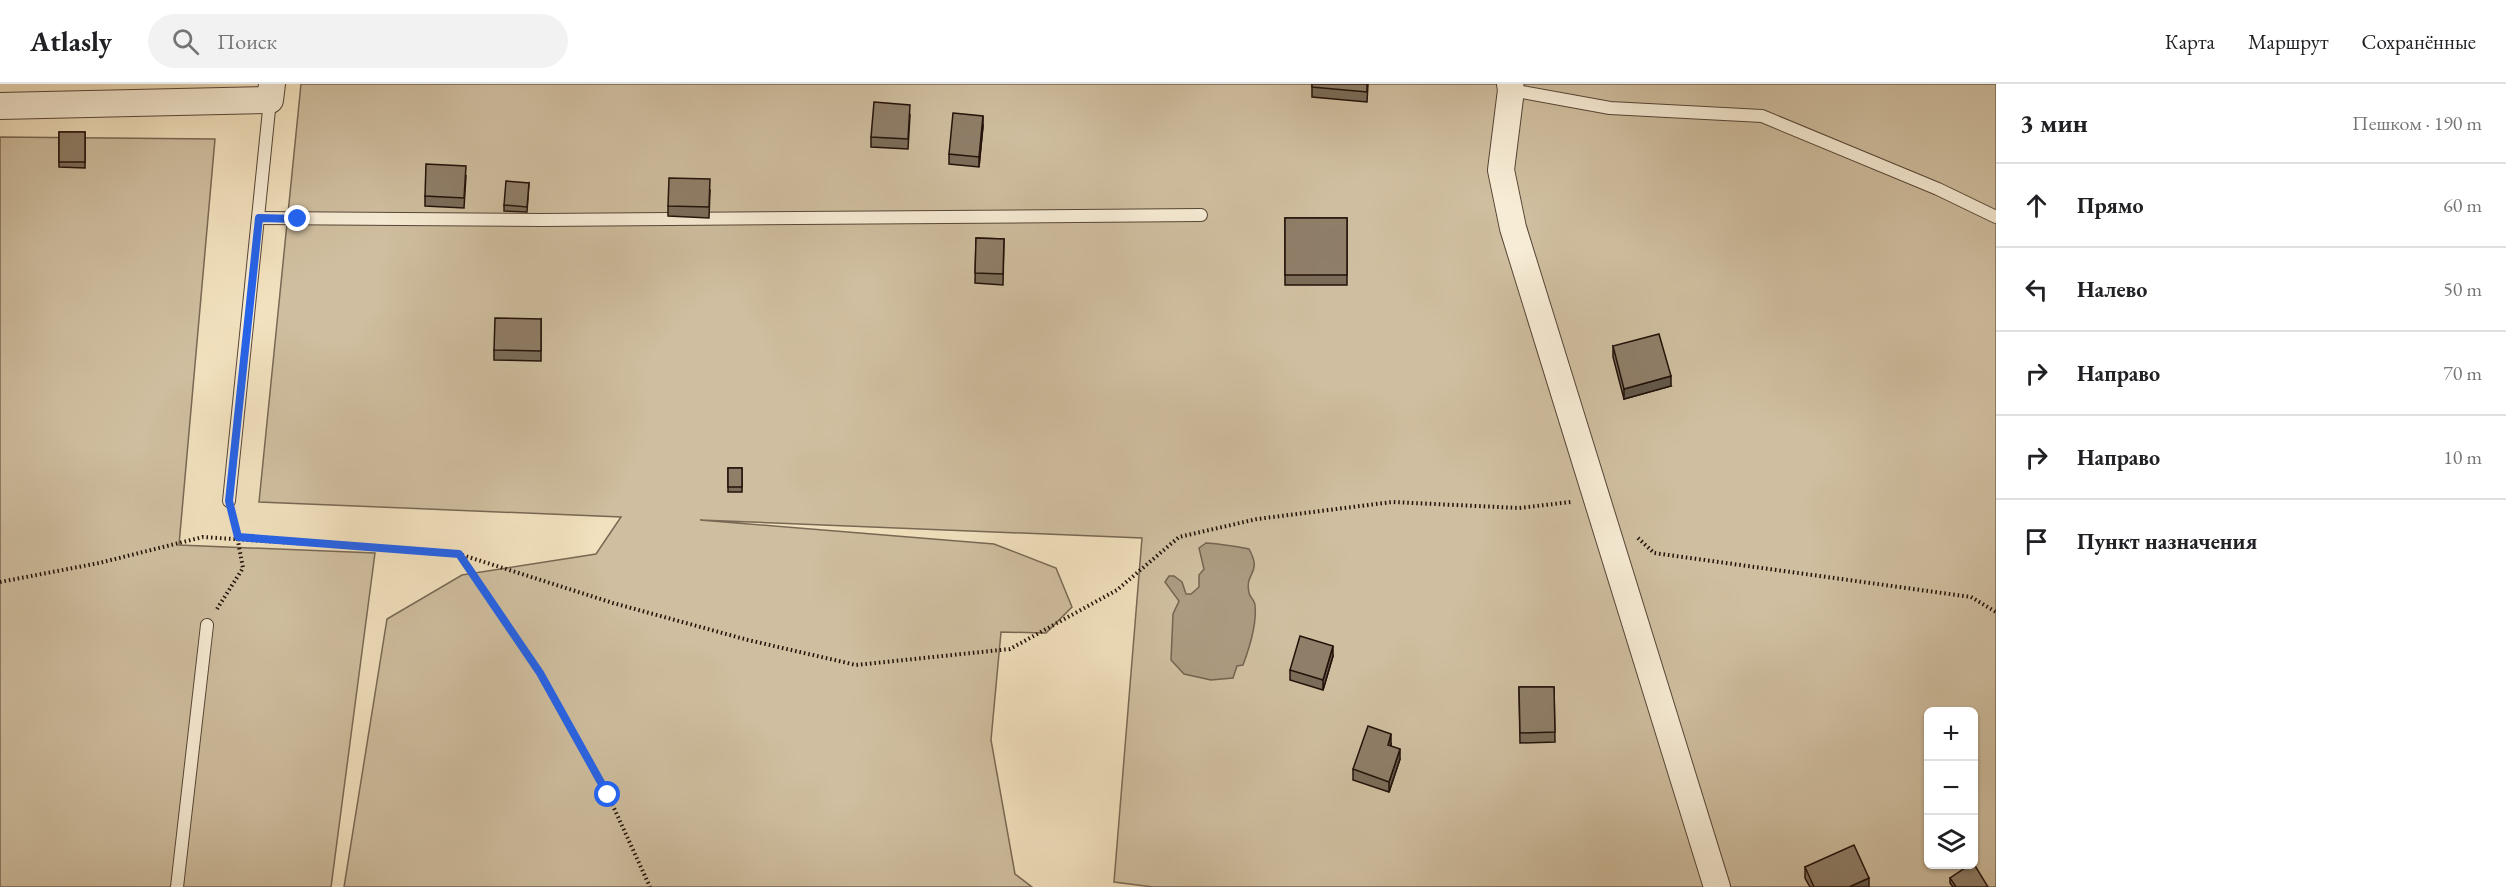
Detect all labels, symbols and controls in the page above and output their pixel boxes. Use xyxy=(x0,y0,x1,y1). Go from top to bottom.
search box xyxy=(148,14,568,68)
text: Atlasly xyxy=(30,23,112,59)
icon: search xyxy=(169,25,202,58)
text: Поиск xyxy=(217,27,277,56)
text: Карта xyxy=(2165,28,2215,55)
text: Маршрут xyxy=(2248,28,2329,55)
text: Сохранённые xyxy=(2362,28,2476,55)
text: 3 мин xyxy=(2020,106,2088,140)
text: Пешком · 190 m xyxy=(2352,110,2482,136)
icon: ahead xyxy=(2020,189,2053,222)
text: Прямо xyxy=(2077,191,2144,220)
text: 60 m xyxy=(2443,192,2482,218)
route end xyxy=(284,205,310,231)
icon: left xyxy=(2020,273,2053,306)
text: Налево xyxy=(2077,275,2147,304)
text: 50 m xyxy=(2443,276,2482,302)
icon: right xyxy=(2020,357,2053,390)
text: Направо xyxy=(2077,359,2160,388)
text: 70 m xyxy=(2443,360,2482,386)
icon: right xyxy=(2020,441,2053,474)
text: Направо xyxy=(2077,443,2160,472)
text: 10 m xyxy=(2443,444,2482,470)
icon: arrive xyxy=(2020,525,2053,558)
text: Пункт назначения xyxy=(2077,527,2257,556)
map controls xyxy=(1924,707,1978,869)
button: + xyxy=(1924,707,1978,761)
button: − xyxy=(1924,761,1978,815)
route start xyxy=(594,781,620,807)
button: layers xyxy=(1924,815,1978,869)

